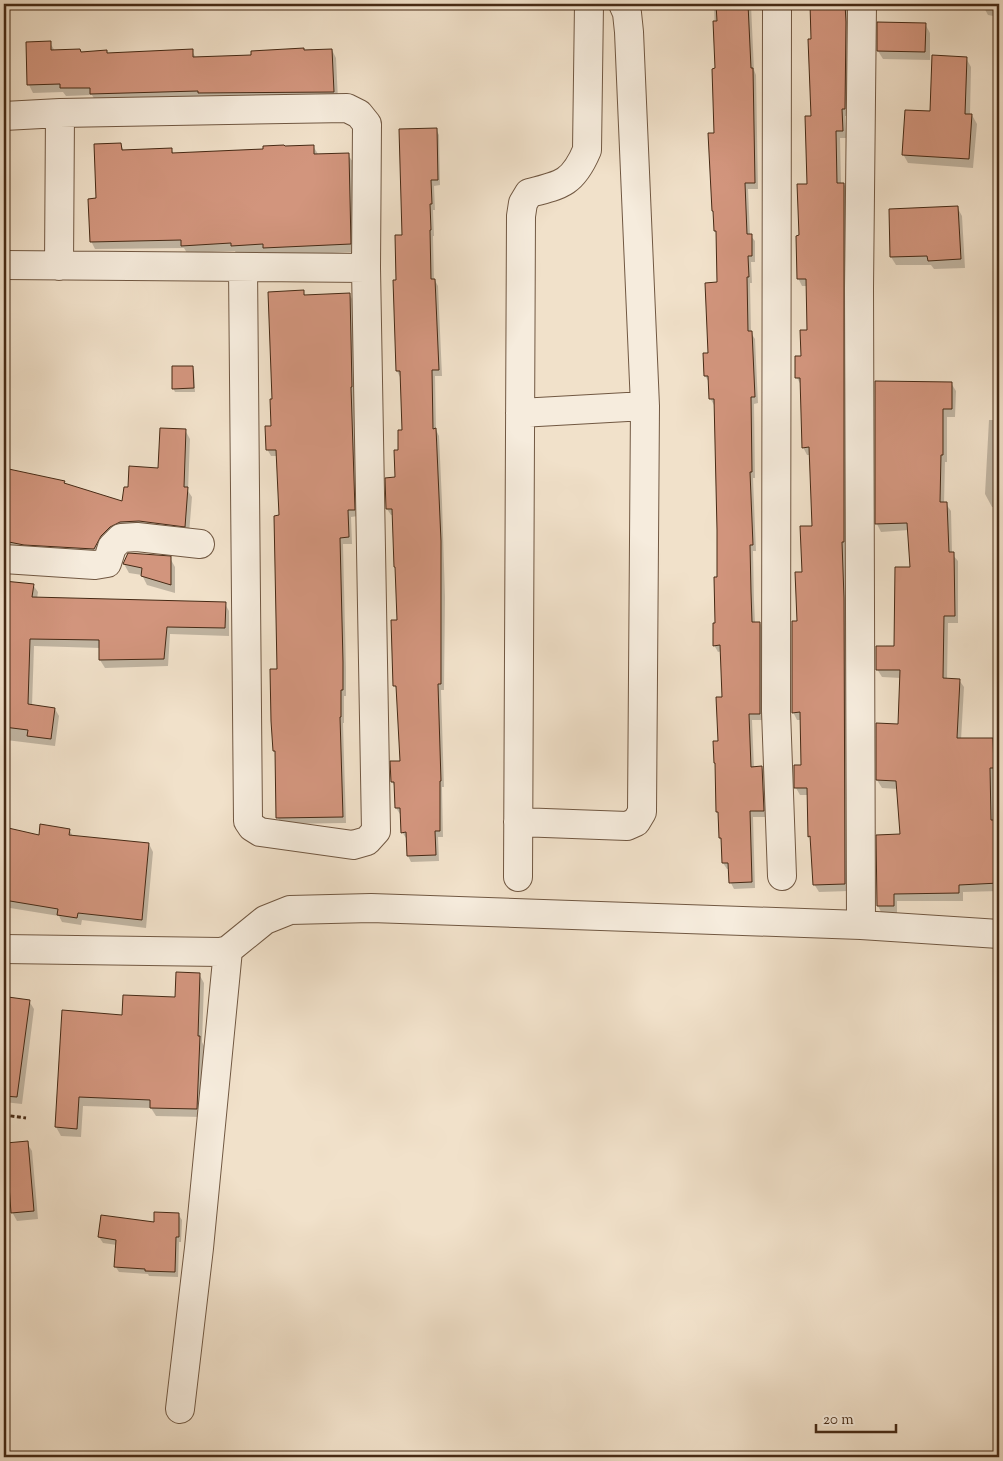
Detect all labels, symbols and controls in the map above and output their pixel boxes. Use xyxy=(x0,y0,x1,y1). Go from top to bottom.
scale bar xyxy=(816,1401,896,1433)
text: 20 m xyxy=(823,1410,854,1431)

